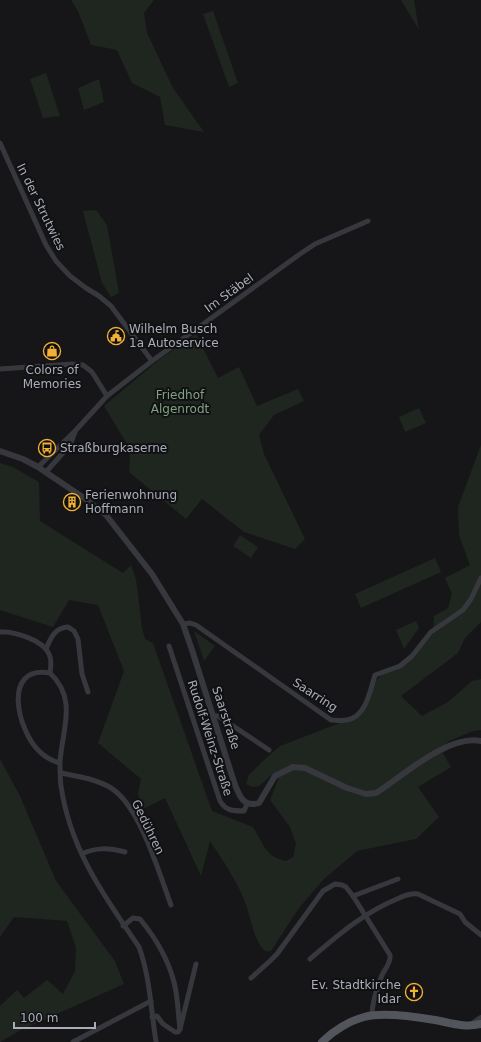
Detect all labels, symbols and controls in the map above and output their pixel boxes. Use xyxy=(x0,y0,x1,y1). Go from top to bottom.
street label: In der Strutwies xyxy=(14,161,68,253)
street label: Im Stäbel xyxy=(202,271,256,315)
place label: Wilhelm Busch 1a Autoservice xyxy=(129,322,219,350)
public building icon: Wilhelm Busch 1a Autoservice xyxy=(106,326,126,346)
shop icon: Colors of Memories xyxy=(42,341,62,361)
place label: Colors of Memories xyxy=(23,363,81,391)
park label: Friedhof Algenrodt xyxy=(151,388,210,416)
bus stop icon: Straßburgkaserne xyxy=(37,438,57,458)
place label: Straßburgkaserne xyxy=(60,441,167,455)
place label: Ferienwohnung Hoffmann xyxy=(85,488,177,516)
building icon: Ferienwohnung Hoffmann xyxy=(62,492,82,512)
street label: Saarring xyxy=(290,675,340,715)
street label: Rudolf-Weinz-Straße xyxy=(185,678,235,798)
street label: Saarstraße xyxy=(209,685,243,751)
street label: Gedühren xyxy=(129,797,167,857)
place label: Ev. Stadtkirche Idar xyxy=(311,978,401,1006)
church icon: Ev. Stadtkirche Idar xyxy=(404,982,424,1002)
scale bar xyxy=(14,1004,95,1030)
text: 100 m xyxy=(20,1011,58,1025)

